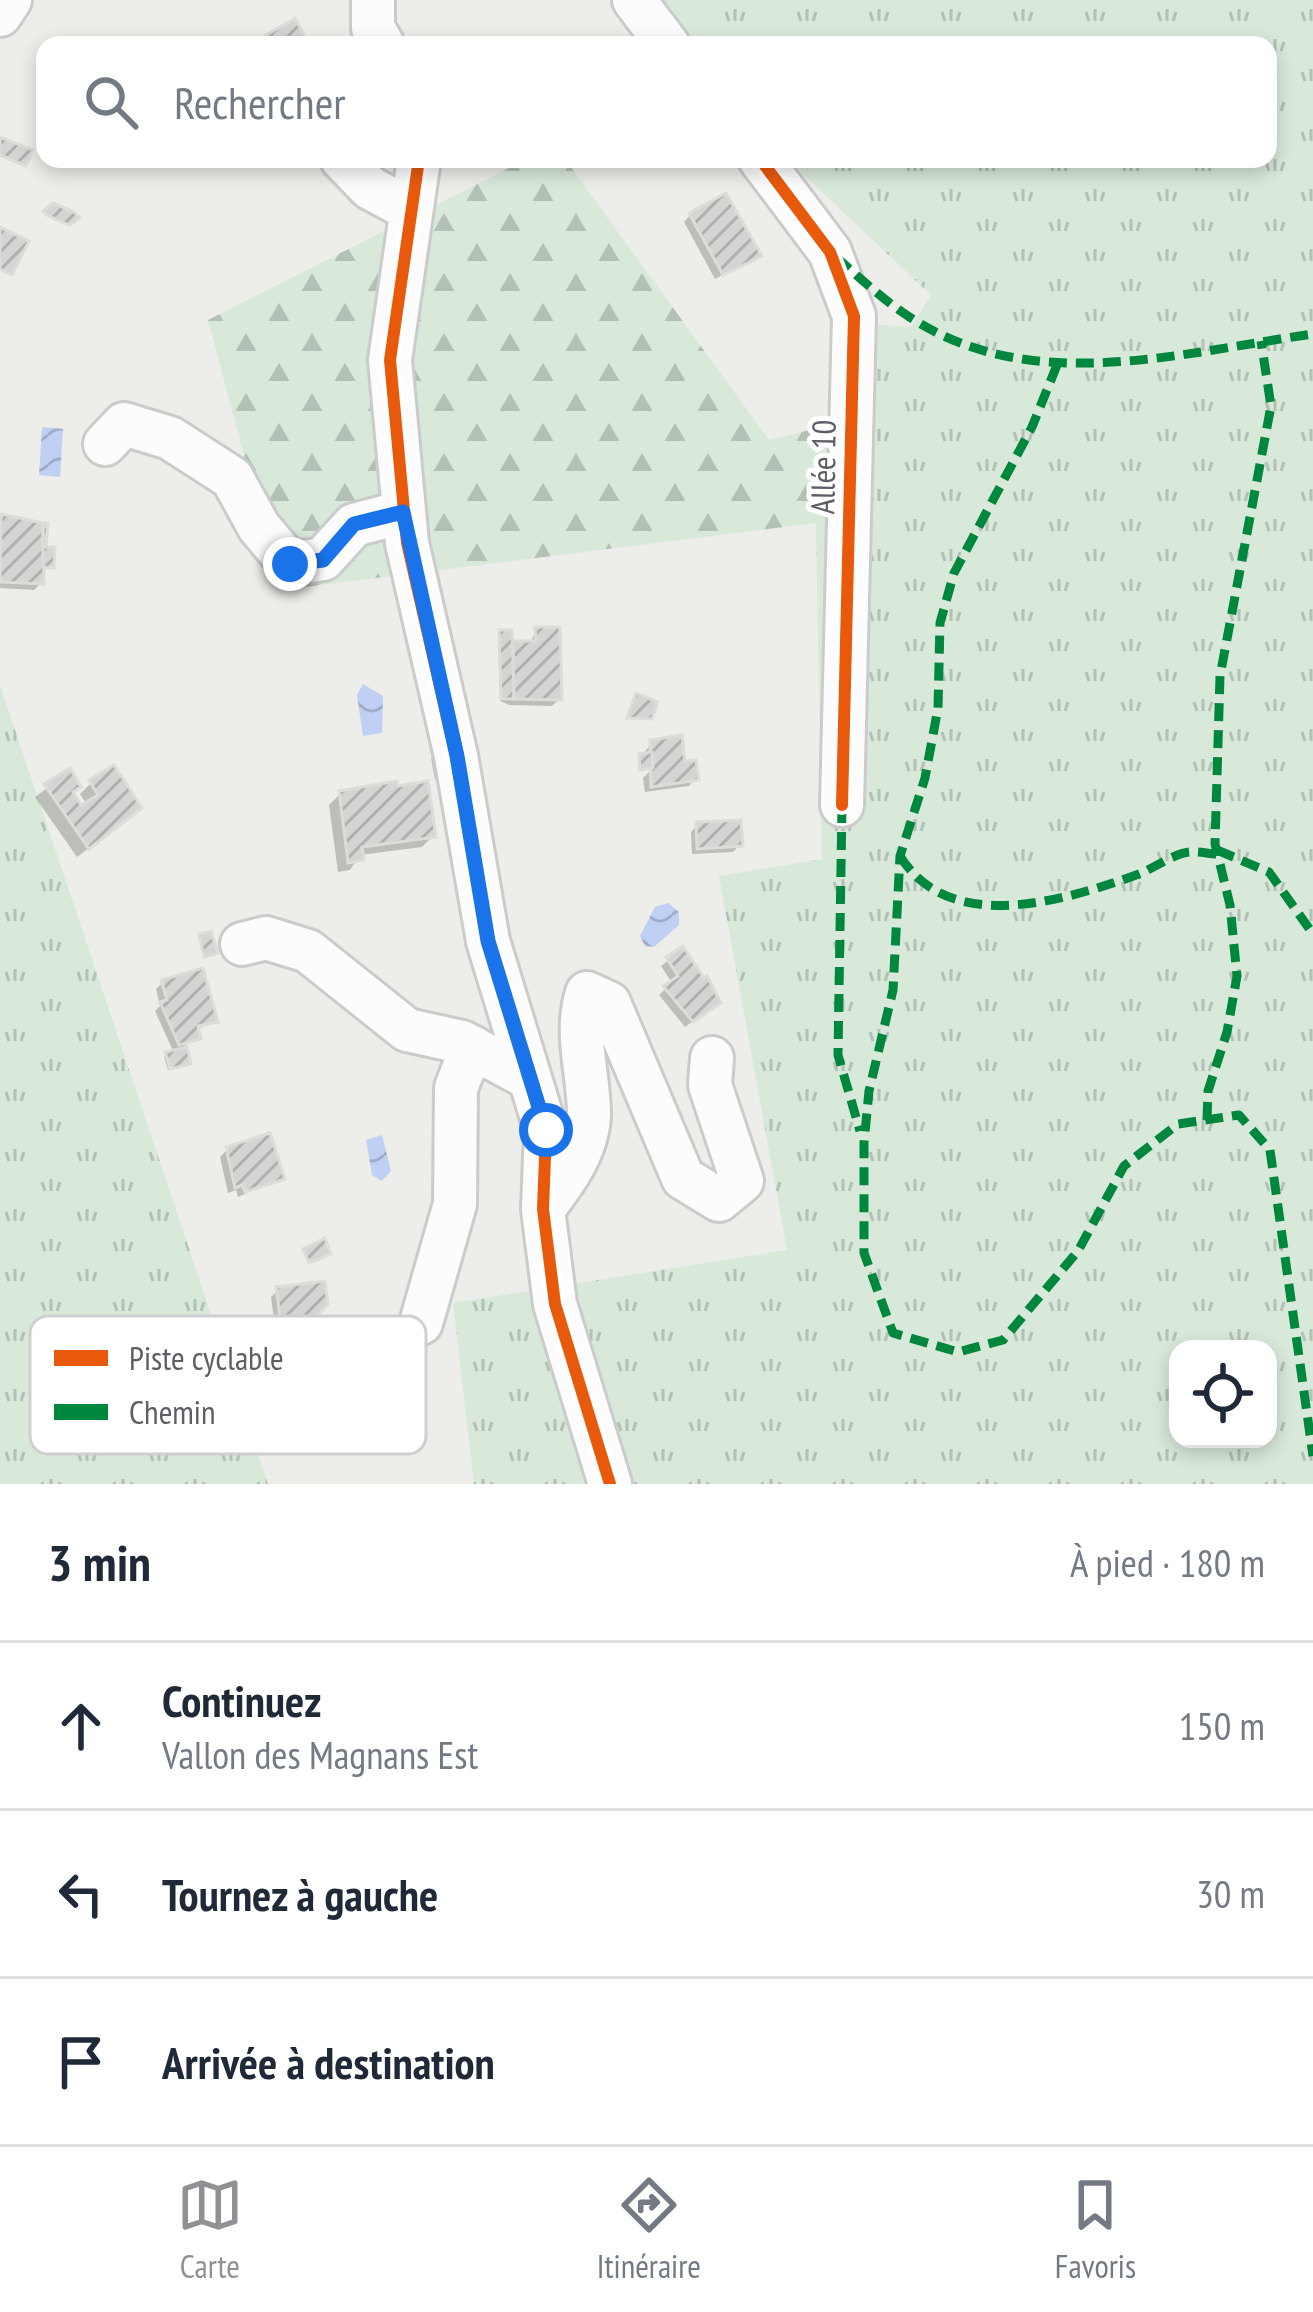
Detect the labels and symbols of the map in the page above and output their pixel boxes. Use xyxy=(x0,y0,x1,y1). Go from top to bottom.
street label: Allée 10 xyxy=(800,419,845,515)
route end xyxy=(263,537,317,591)
route start xyxy=(519,1103,573,1157)
legend xyxy=(30,1316,426,1454)
text: Piste cyclable xyxy=(129,1336,284,1379)
text: Chemin xyxy=(129,1390,215,1433)

